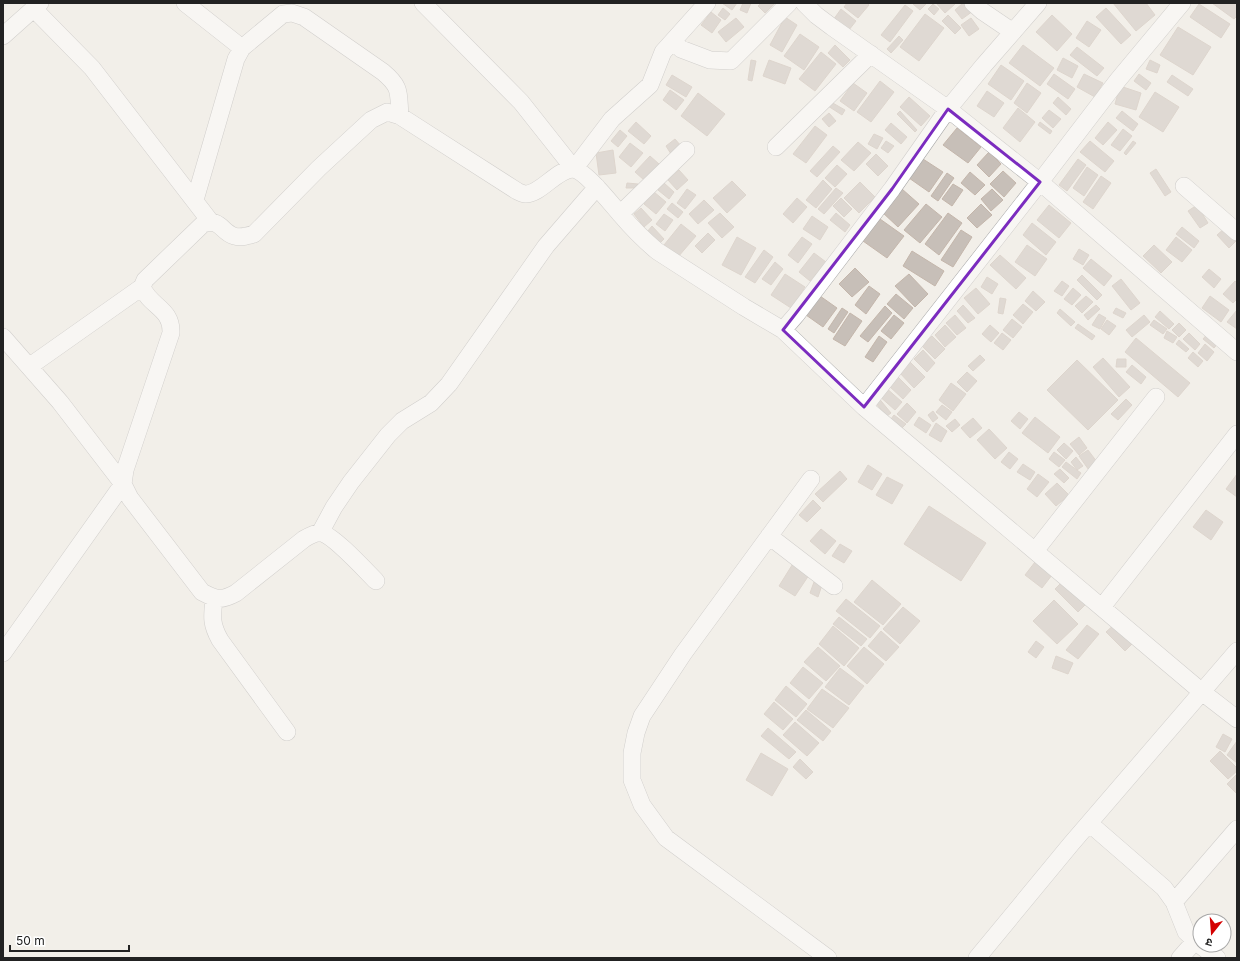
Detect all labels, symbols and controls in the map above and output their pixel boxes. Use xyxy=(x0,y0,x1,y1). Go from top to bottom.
north arrow xyxy=(1192,913,1232,953)
scale bar xyxy=(10,927,129,953)
text: 50 m xyxy=(16,933,45,948)
text: उ xyxy=(1203,935,1214,950)

